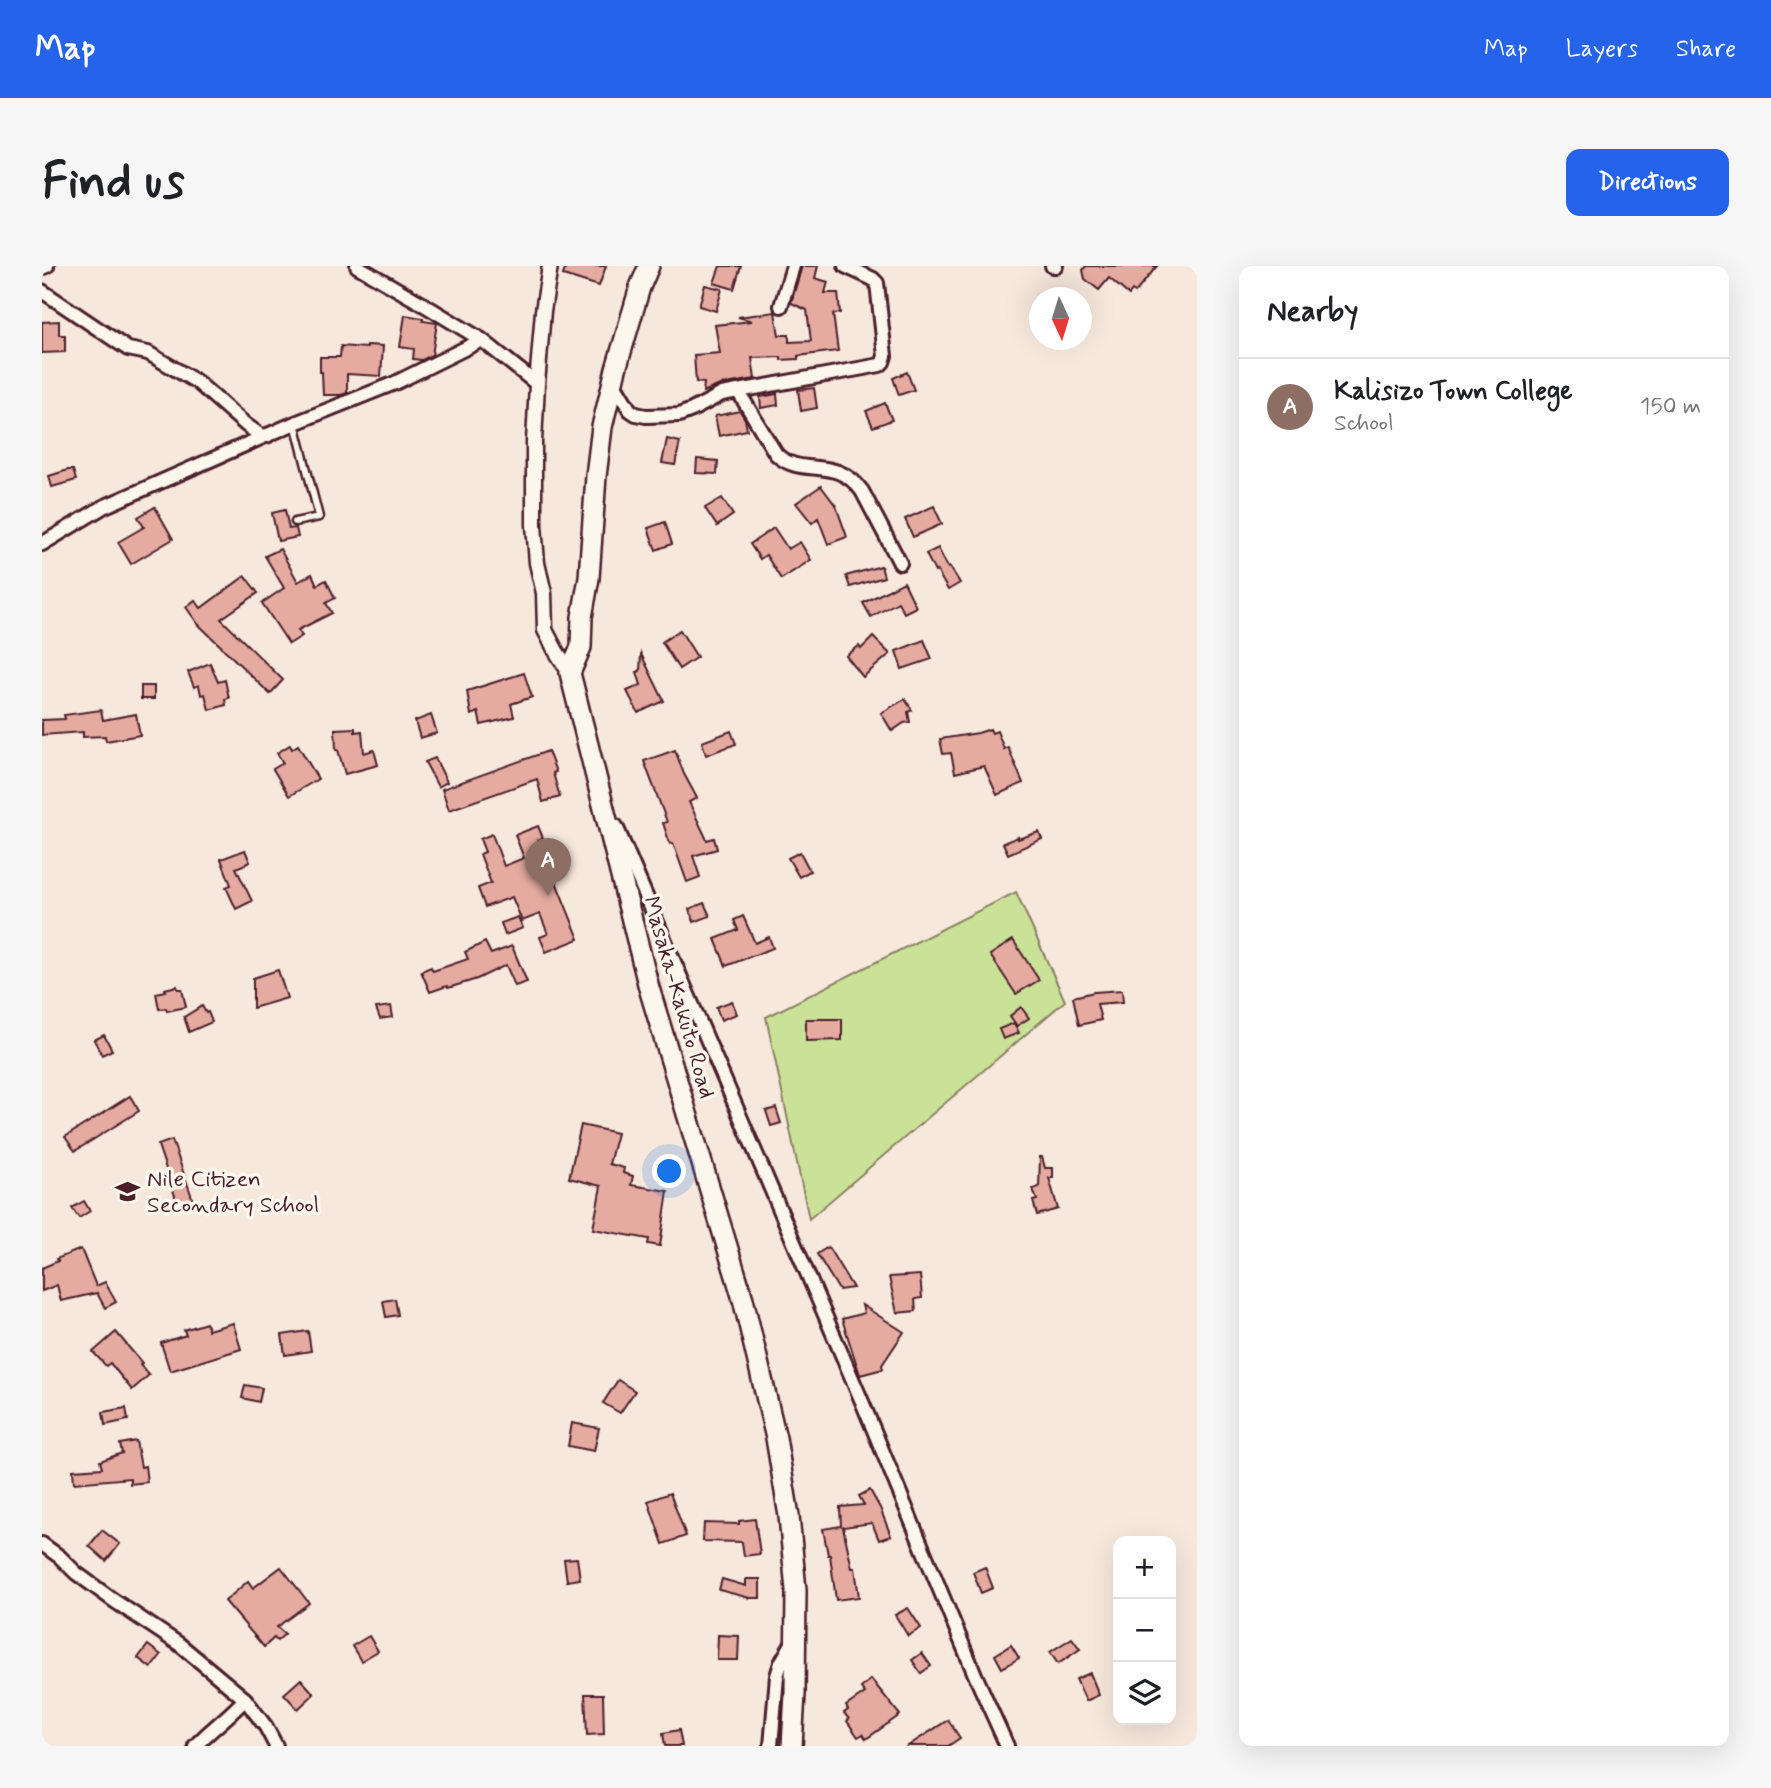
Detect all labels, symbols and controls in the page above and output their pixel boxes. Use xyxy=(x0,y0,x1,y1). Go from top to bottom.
text: Map xyxy=(35,27,95,71)
text: Map xyxy=(1484,34,1528,65)
text: Layers xyxy=(1566,34,1638,65)
text: Share xyxy=(1676,34,1736,65)
button: Directions xyxy=(1566,149,1729,216)
text: Find us xyxy=(42,150,185,215)
north arrow xyxy=(1029,287,1092,350)
text: Nearby xyxy=(1267,292,1358,331)
text: Kalisizo Town College xyxy=(1334,375,1573,409)
text: A xyxy=(1282,392,1298,422)
text: 150 m xyxy=(1640,392,1701,422)
text: School xyxy=(1334,409,1394,439)
pin: A xyxy=(525,838,571,896)
street label: Masaka-Kakuto Road xyxy=(635,893,721,1102)
your location xyxy=(652,1154,686,1188)
place label: Nile Citizen Secondary School xyxy=(147,1165,319,1221)
school or university icon: Nile Citizen Secondary School xyxy=(113,1177,141,1205)
map controls xyxy=(1113,1536,1176,1725)
button: + xyxy=(1113,1536,1176,1599)
button: − xyxy=(1113,1599,1176,1662)
button: layers xyxy=(1113,1662,1176,1725)

